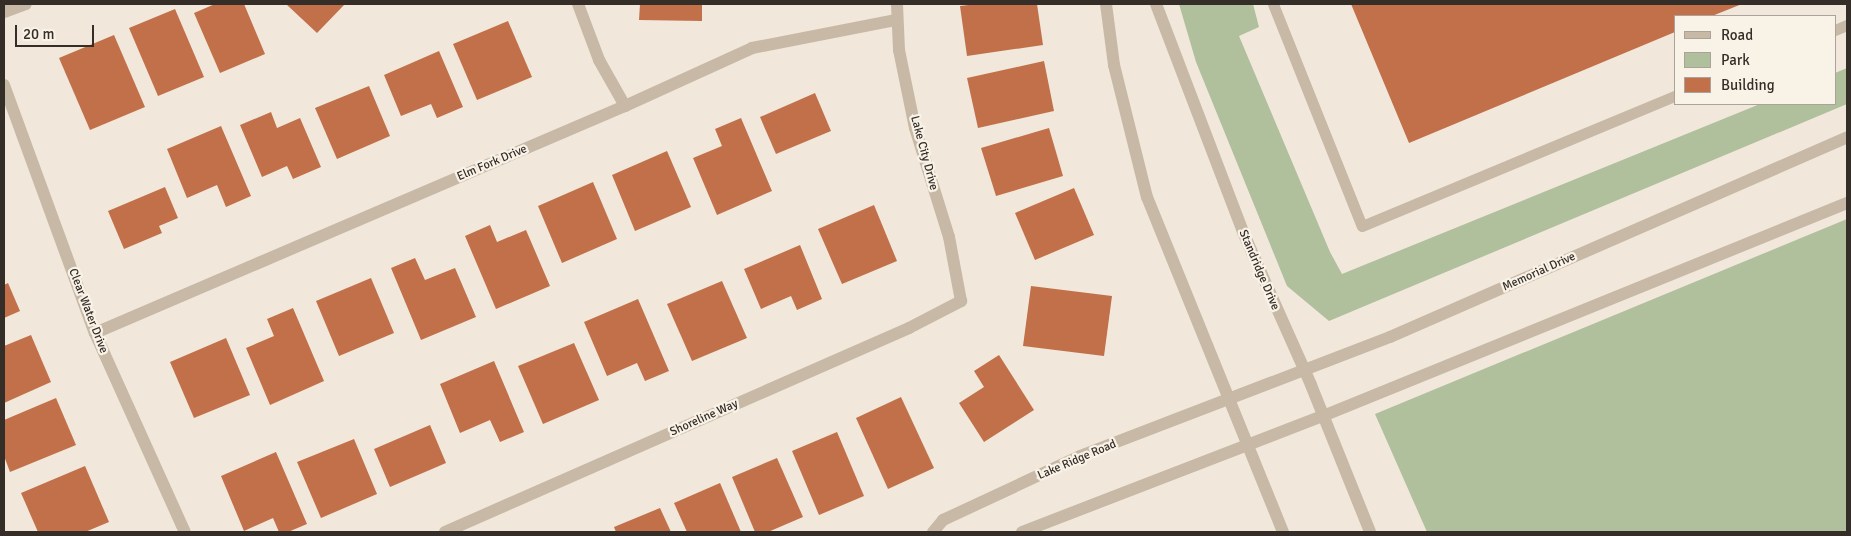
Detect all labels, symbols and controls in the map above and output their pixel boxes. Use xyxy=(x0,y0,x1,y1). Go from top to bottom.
scale bar xyxy=(18,15,96,47)
legend xyxy=(1674,15,1836,105)
text: 20 m xyxy=(23,25,54,43)
text: Road xyxy=(1721,26,1753,44)
text: Park xyxy=(1721,51,1750,69)
text: Building xyxy=(1721,76,1775,94)
street label: Lake City Drive xyxy=(907,114,941,192)
street label: Elm Fork Drive xyxy=(455,142,529,184)
street label: Standridge Drive xyxy=(1236,228,1282,312)
street label: Memorial Drive xyxy=(1500,249,1578,295)
street label: Clear Water Drive xyxy=(65,267,111,355)
street label: Shoreline Way xyxy=(668,397,740,439)
street label: Lake Ridge Road xyxy=(1035,437,1119,483)

